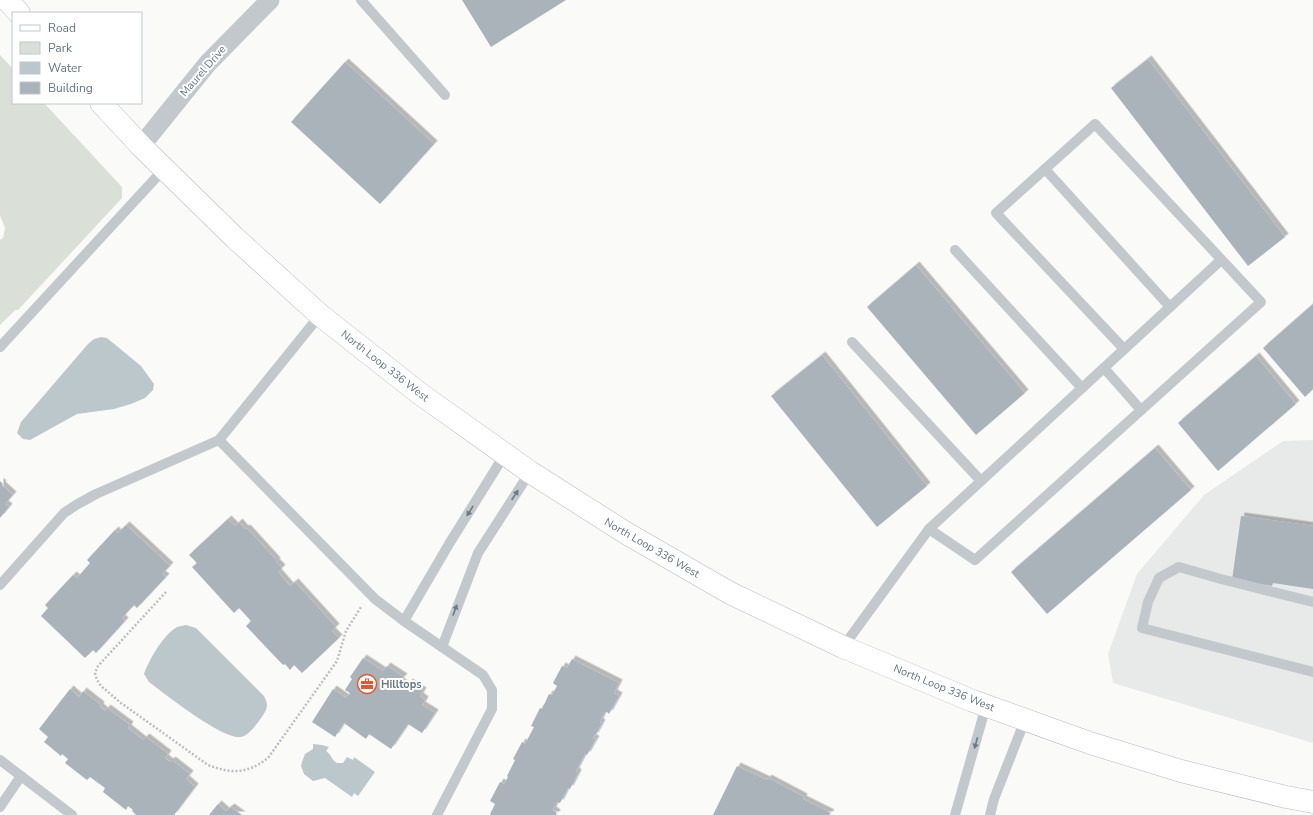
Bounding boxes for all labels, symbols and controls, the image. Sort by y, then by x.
legend [12,12,142,104]
text: Road [48,20,76,36]
text: Park [48,40,73,56]
street label: Maurel Drive [177,42,230,100]
text: Water [48,60,82,76]
text: Building [48,80,93,96]
street label: North Loop 336 West [338,327,432,405]
one-way arrow [511,489,518,501]
one-way arrow [466,506,474,516]
street label: North Loop 336 West [602,515,703,582]
one-way arrow [452,603,458,615]
street label: North Loop 336 West [891,661,997,715]
office icon: Hilltops [356,673,378,695]
place label: Hilltops [381,677,422,692]
one-way arrow [973,738,979,750]

